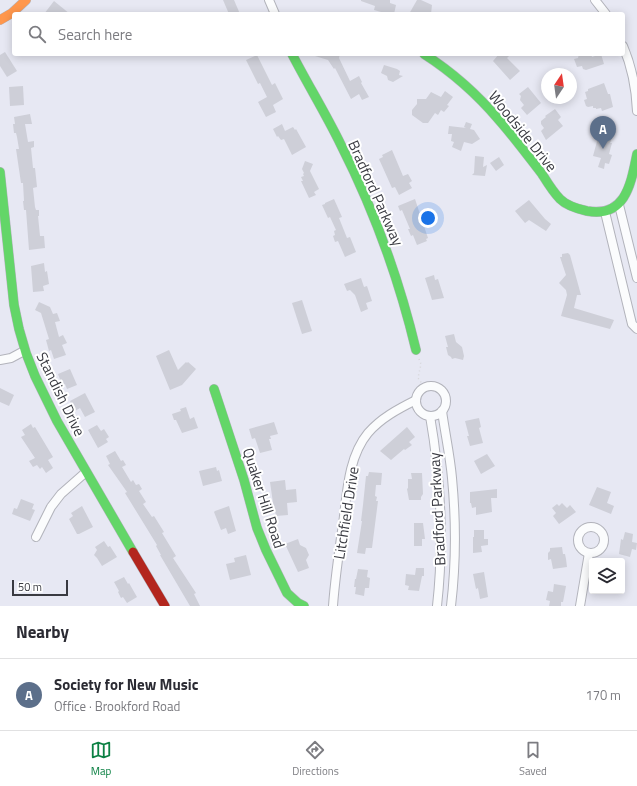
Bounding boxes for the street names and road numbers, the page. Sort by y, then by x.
street label: Woodside Drive [483,85,563,177]
street label: Bradford Parkway [342,136,410,250]
street label: Standish Drive [31,348,91,440]
street label: Quaker Hill Road [237,445,291,551]
street label: Bradford Parkway [423,452,451,566]
street label: Litchfield Drive [327,465,365,561]

